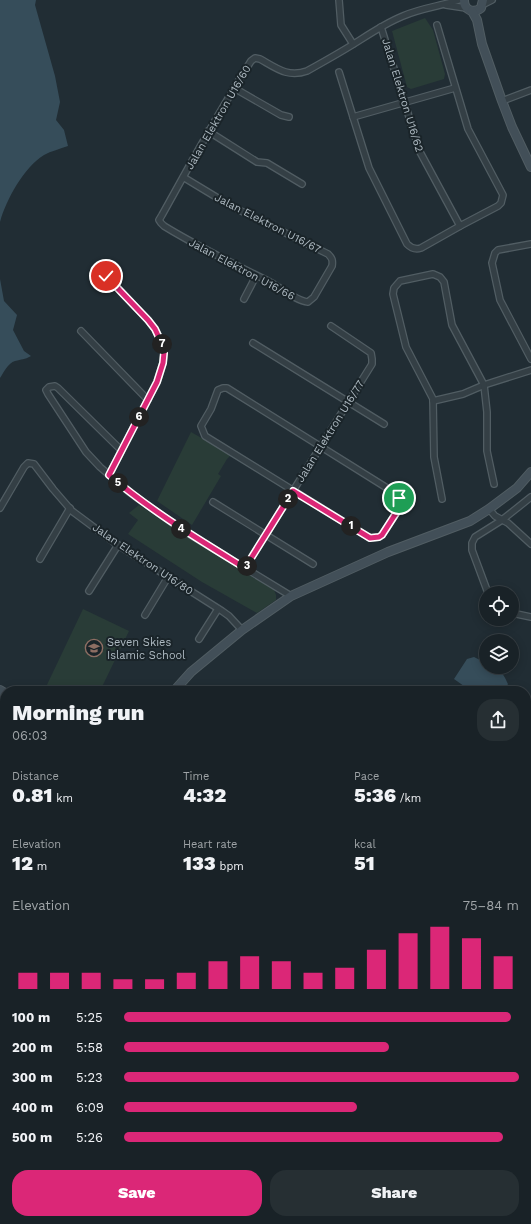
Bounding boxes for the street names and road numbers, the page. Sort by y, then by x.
street label: Jalan Elektron U16/62 [379,37,426,153]
street label: Jalan Elektron U16/60 [183,63,254,172]
street label: Jalan Elektron U16/67 [212,191,323,256]
street label: Jalan Elektron U16/66 [187,236,297,303]
street label: Jalan Elektron U16/77 [294,378,367,484]
street label: Jalan Elektron U16/80 [90,521,196,598]

